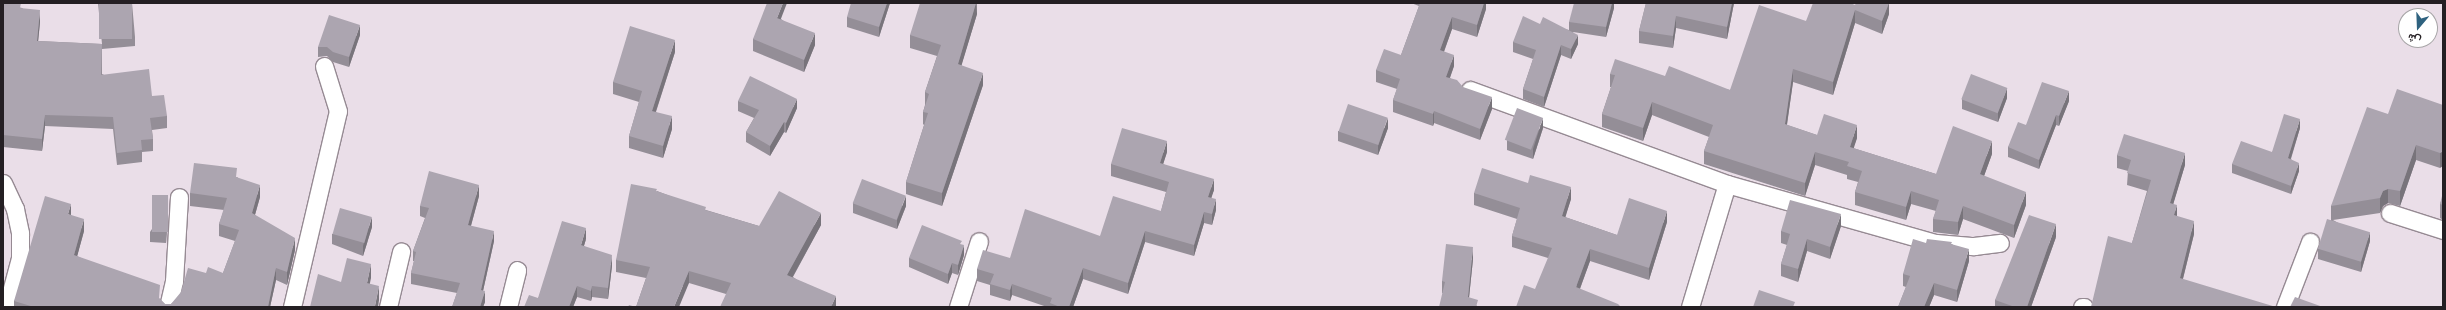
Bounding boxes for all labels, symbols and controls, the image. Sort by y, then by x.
north arrow [2398,8,2438,48]
text: ش [2406,31,2423,47]

